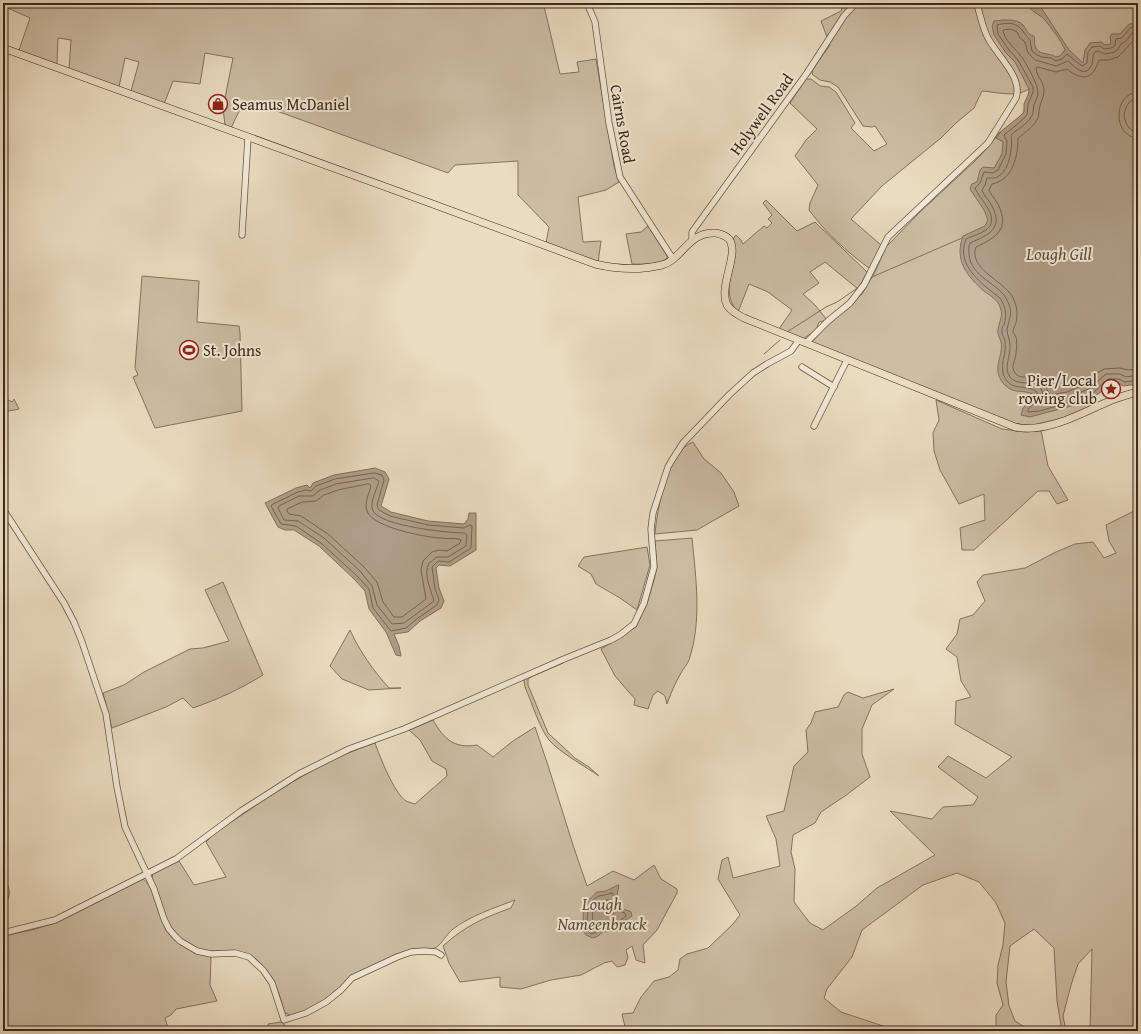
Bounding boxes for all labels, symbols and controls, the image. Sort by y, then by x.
street label: Holywell Road [723,68,799,160]
street label: Cairns Road [604,83,642,166]
place label: Seamus McDaniel [232,92,350,116]
shop icon: Seamus McDaniel [207,93,229,115]
water label: Lough Gill [1025,241,1092,266]
place label: St. Johns [203,338,261,362]
sports icon: St. Johns [178,339,200,361]
place label: Pier/Local rowing club [1018,368,1098,410]
place icon: Pier/Local rowing club [1100,378,1122,400]
water label: Lough Nameenbrack [556,891,647,936]

